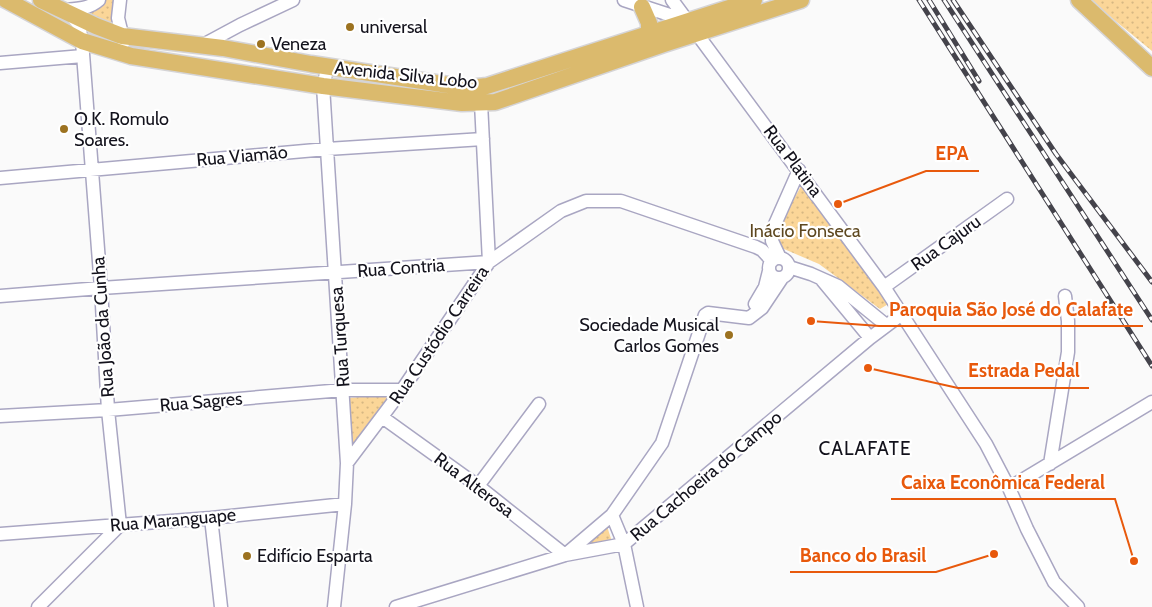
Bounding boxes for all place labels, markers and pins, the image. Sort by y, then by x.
place label: universal [360,16,428,38]
marker: universal [344,21,356,33]
place label: Veneza [271,33,327,55]
marker: Veneza [255,38,267,50]
place label: O.K. Romulo Soares. [74,108,169,151]
marker: O.K. Romulo Soares. [58,123,70,135]
callout: EPA [926,137,979,171]
callout: Paroquia São José do Calafate [879,292,1143,326]
place label: Sociedade Musical Carlos Gomes [579,314,720,357]
marker: Sociedade Musical Carlos Gomes [723,329,735,341]
callout: Estrada Pedal [958,354,1089,388]
callout: Caixa Econômica Federal [891,465,1115,499]
callout: Banco do Brasil [790,538,936,572]
place label: Edifício Esparta [257,545,373,567]
marker: Edifício Esparta [241,550,253,562]

